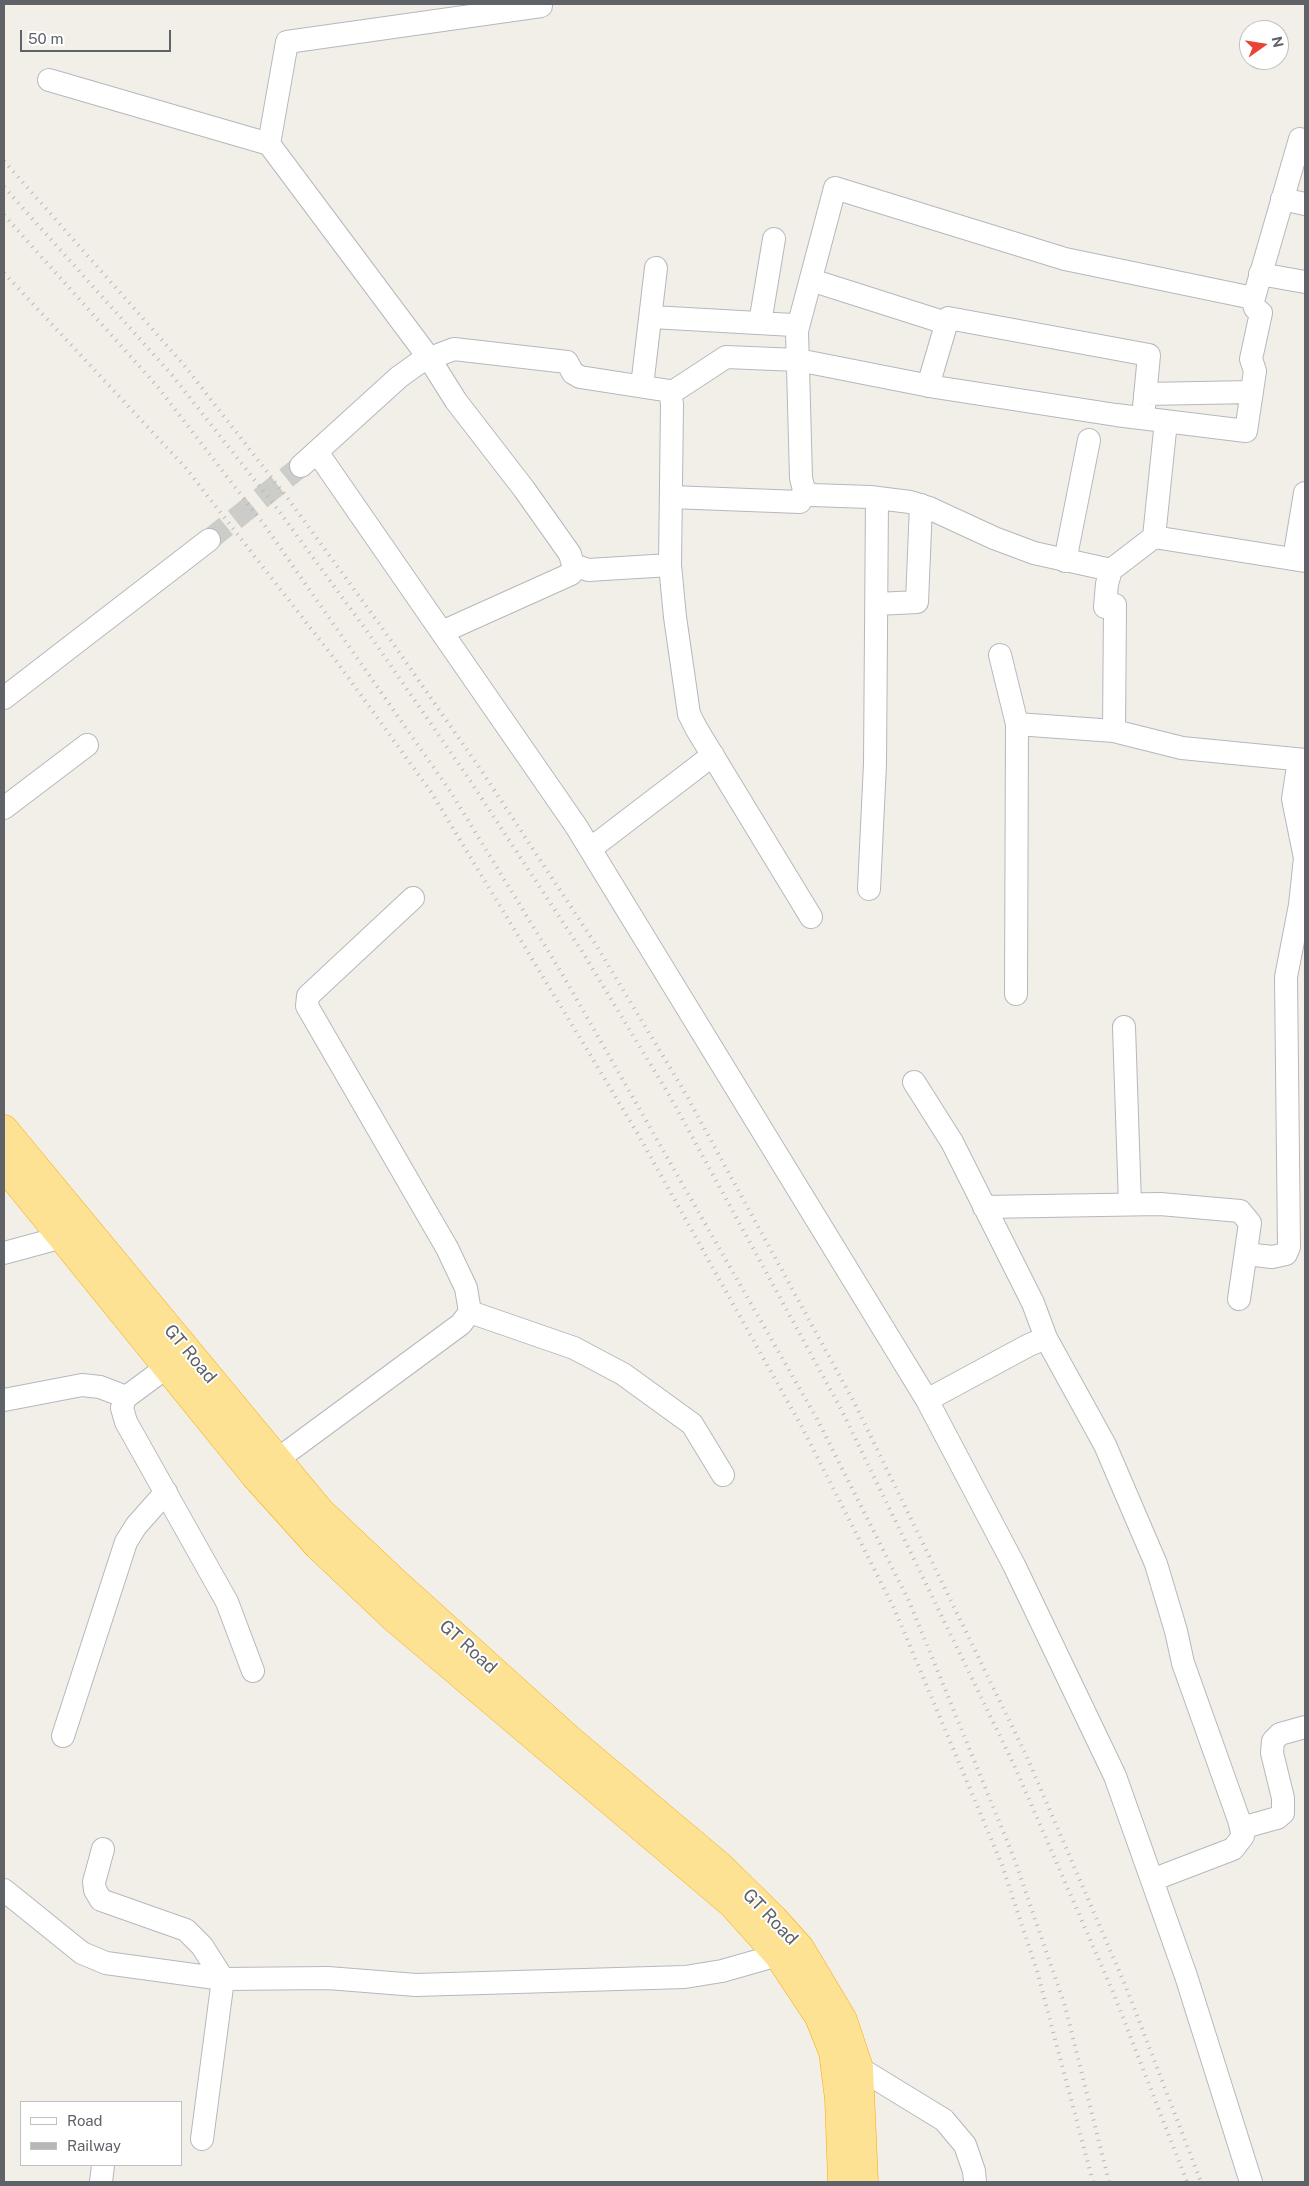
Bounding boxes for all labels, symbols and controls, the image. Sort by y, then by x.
scale bar [22,20,174,52]
north arrow [1239,20,1289,70]
text: 50 m [28,30,63,47]
text: N [1269,35,1287,49]
street label: GT Road [159,1320,221,1388]
street label: GT Road [435,1616,501,1678]
street label: GT Road [738,1884,802,1950]
legend [20,2101,182,2166]
text: Road [67,2112,103,2129]
text: Railway [67,2137,121,2154]

